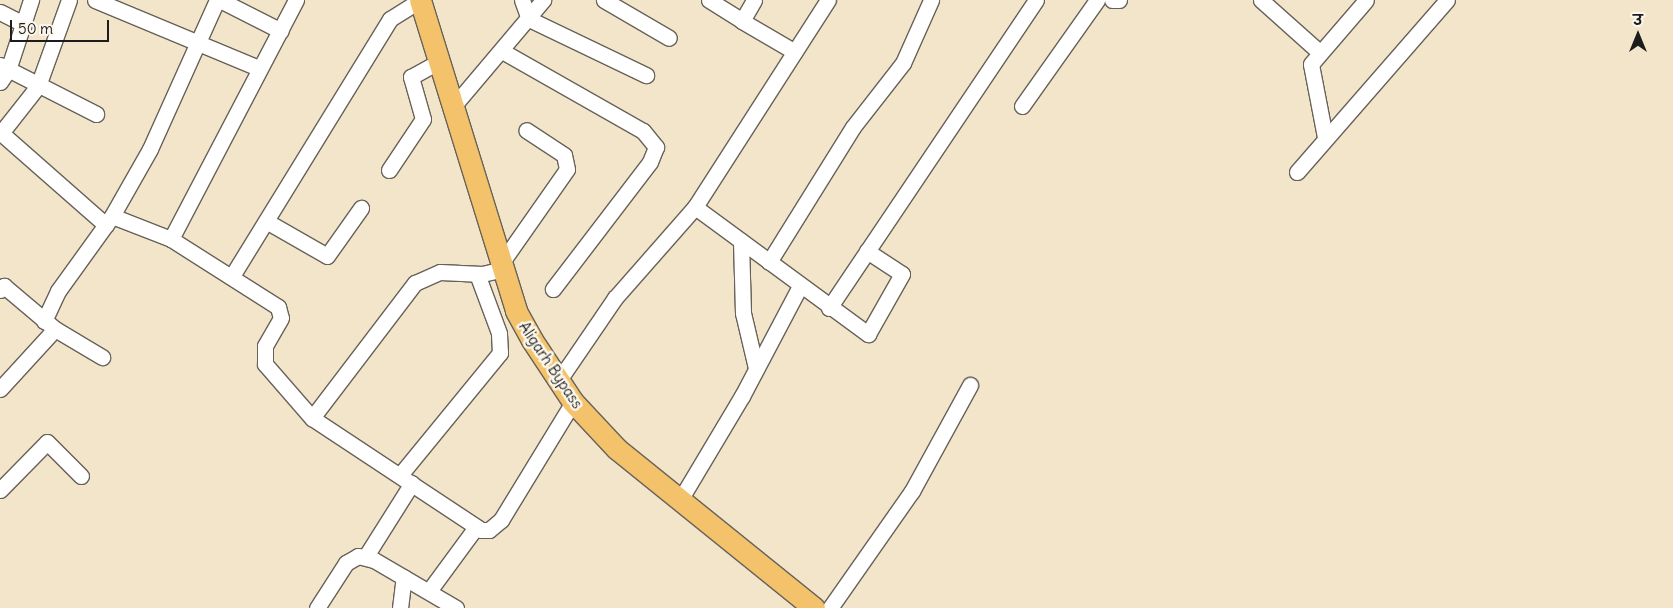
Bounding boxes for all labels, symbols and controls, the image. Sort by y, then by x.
scale bar [12,10,111,42]
north arrow [1613,10,1663,60]
text: उ [1633,11,1643,29]
text: 50 m [18,19,53,38]
street label: Aligarh Bypass [515,318,587,412]

